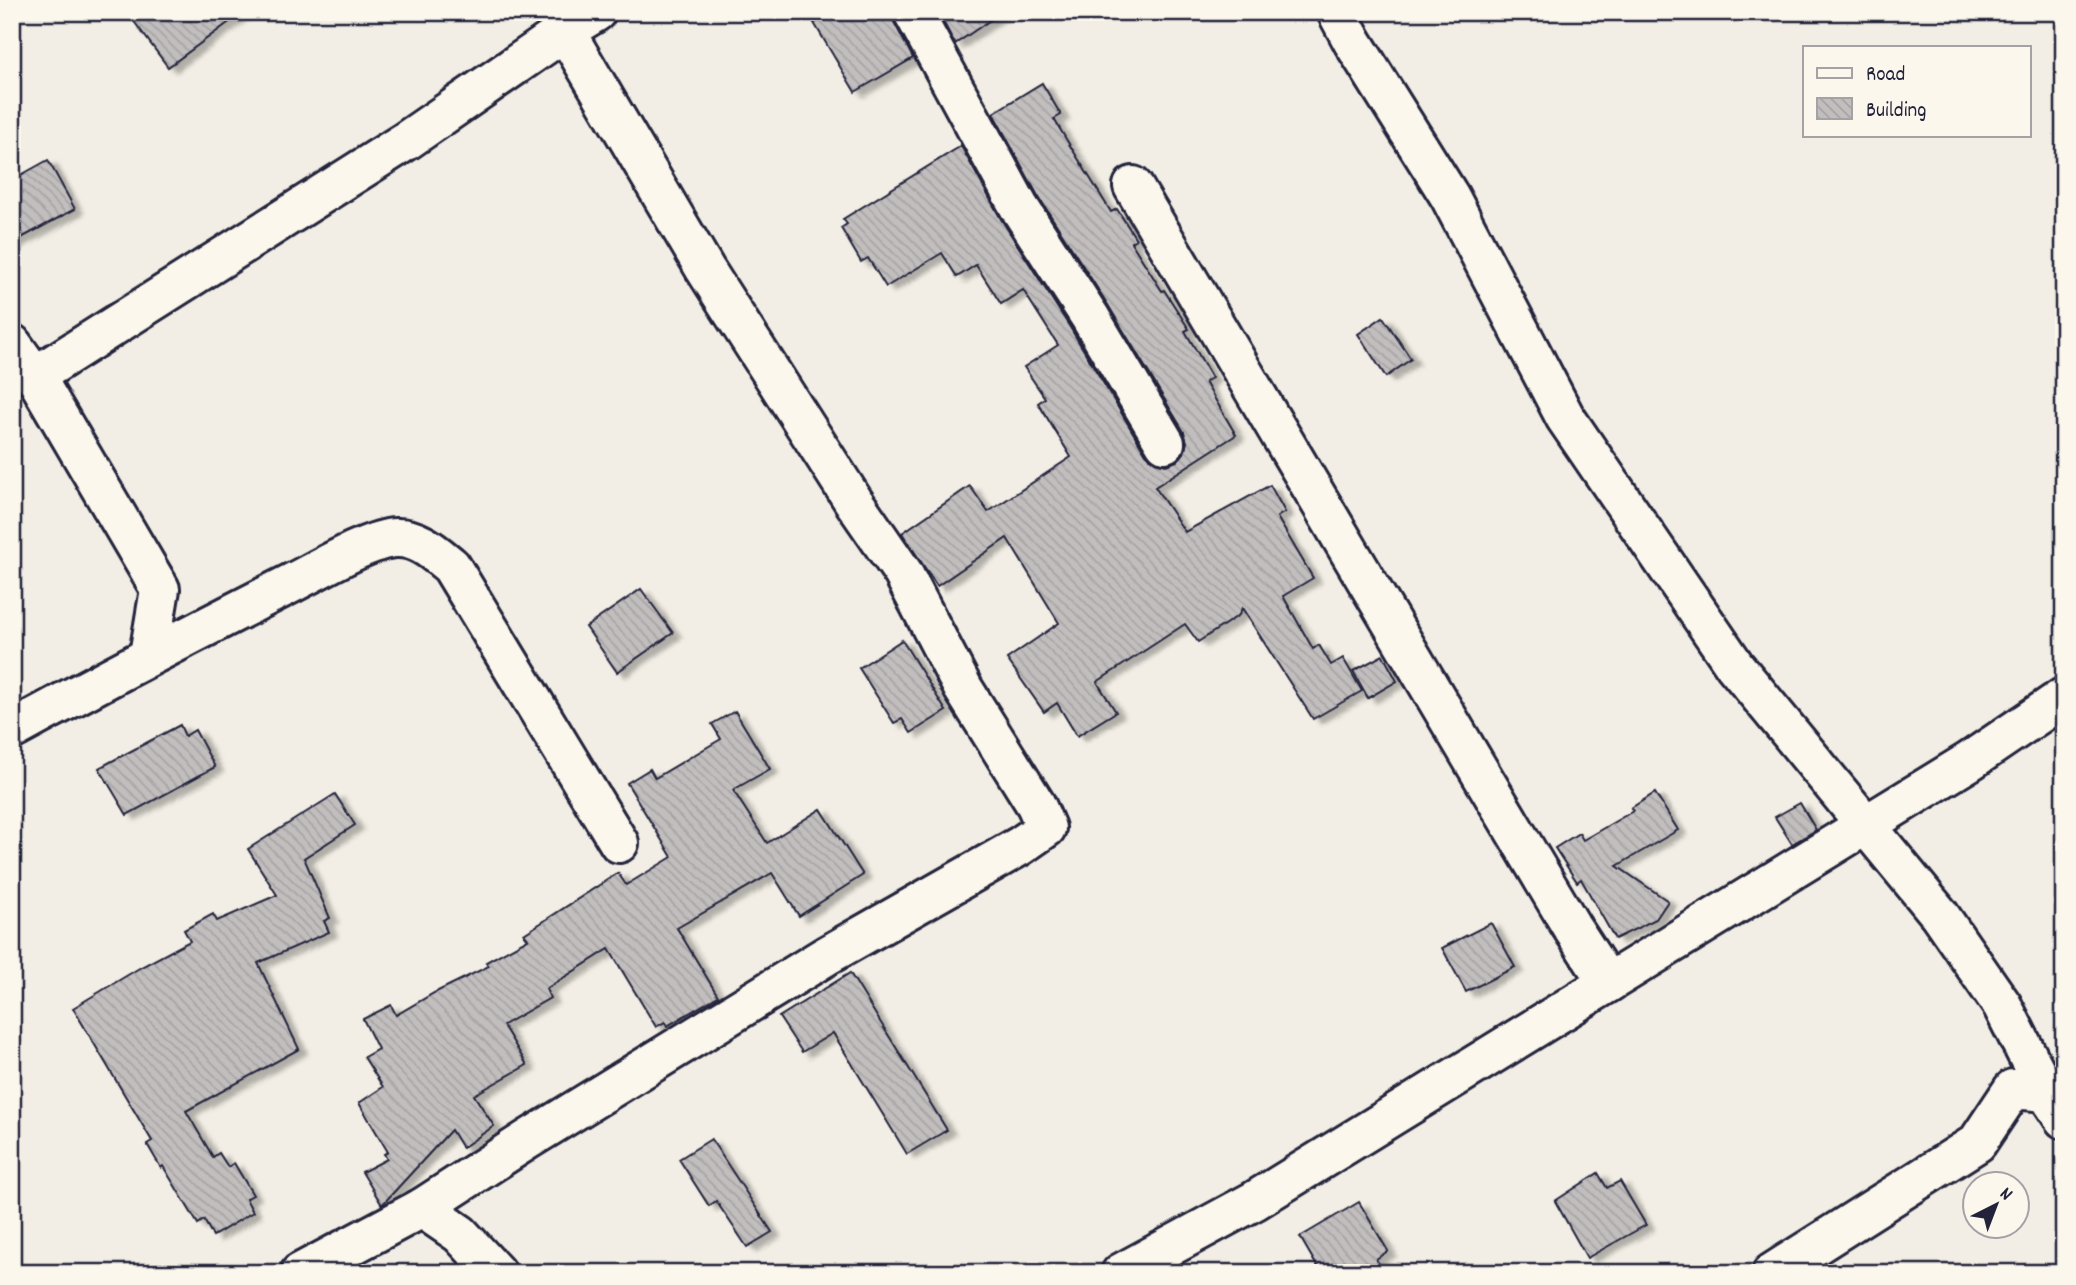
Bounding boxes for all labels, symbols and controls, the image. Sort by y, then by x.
legend [1803,46,2030,136]
text: Road [1866,61,1905,91]
text: Building [1866,97,1926,127]
north arrow [1960,1170,2030,1240]
text: N [1993,1182,2018,1208]

